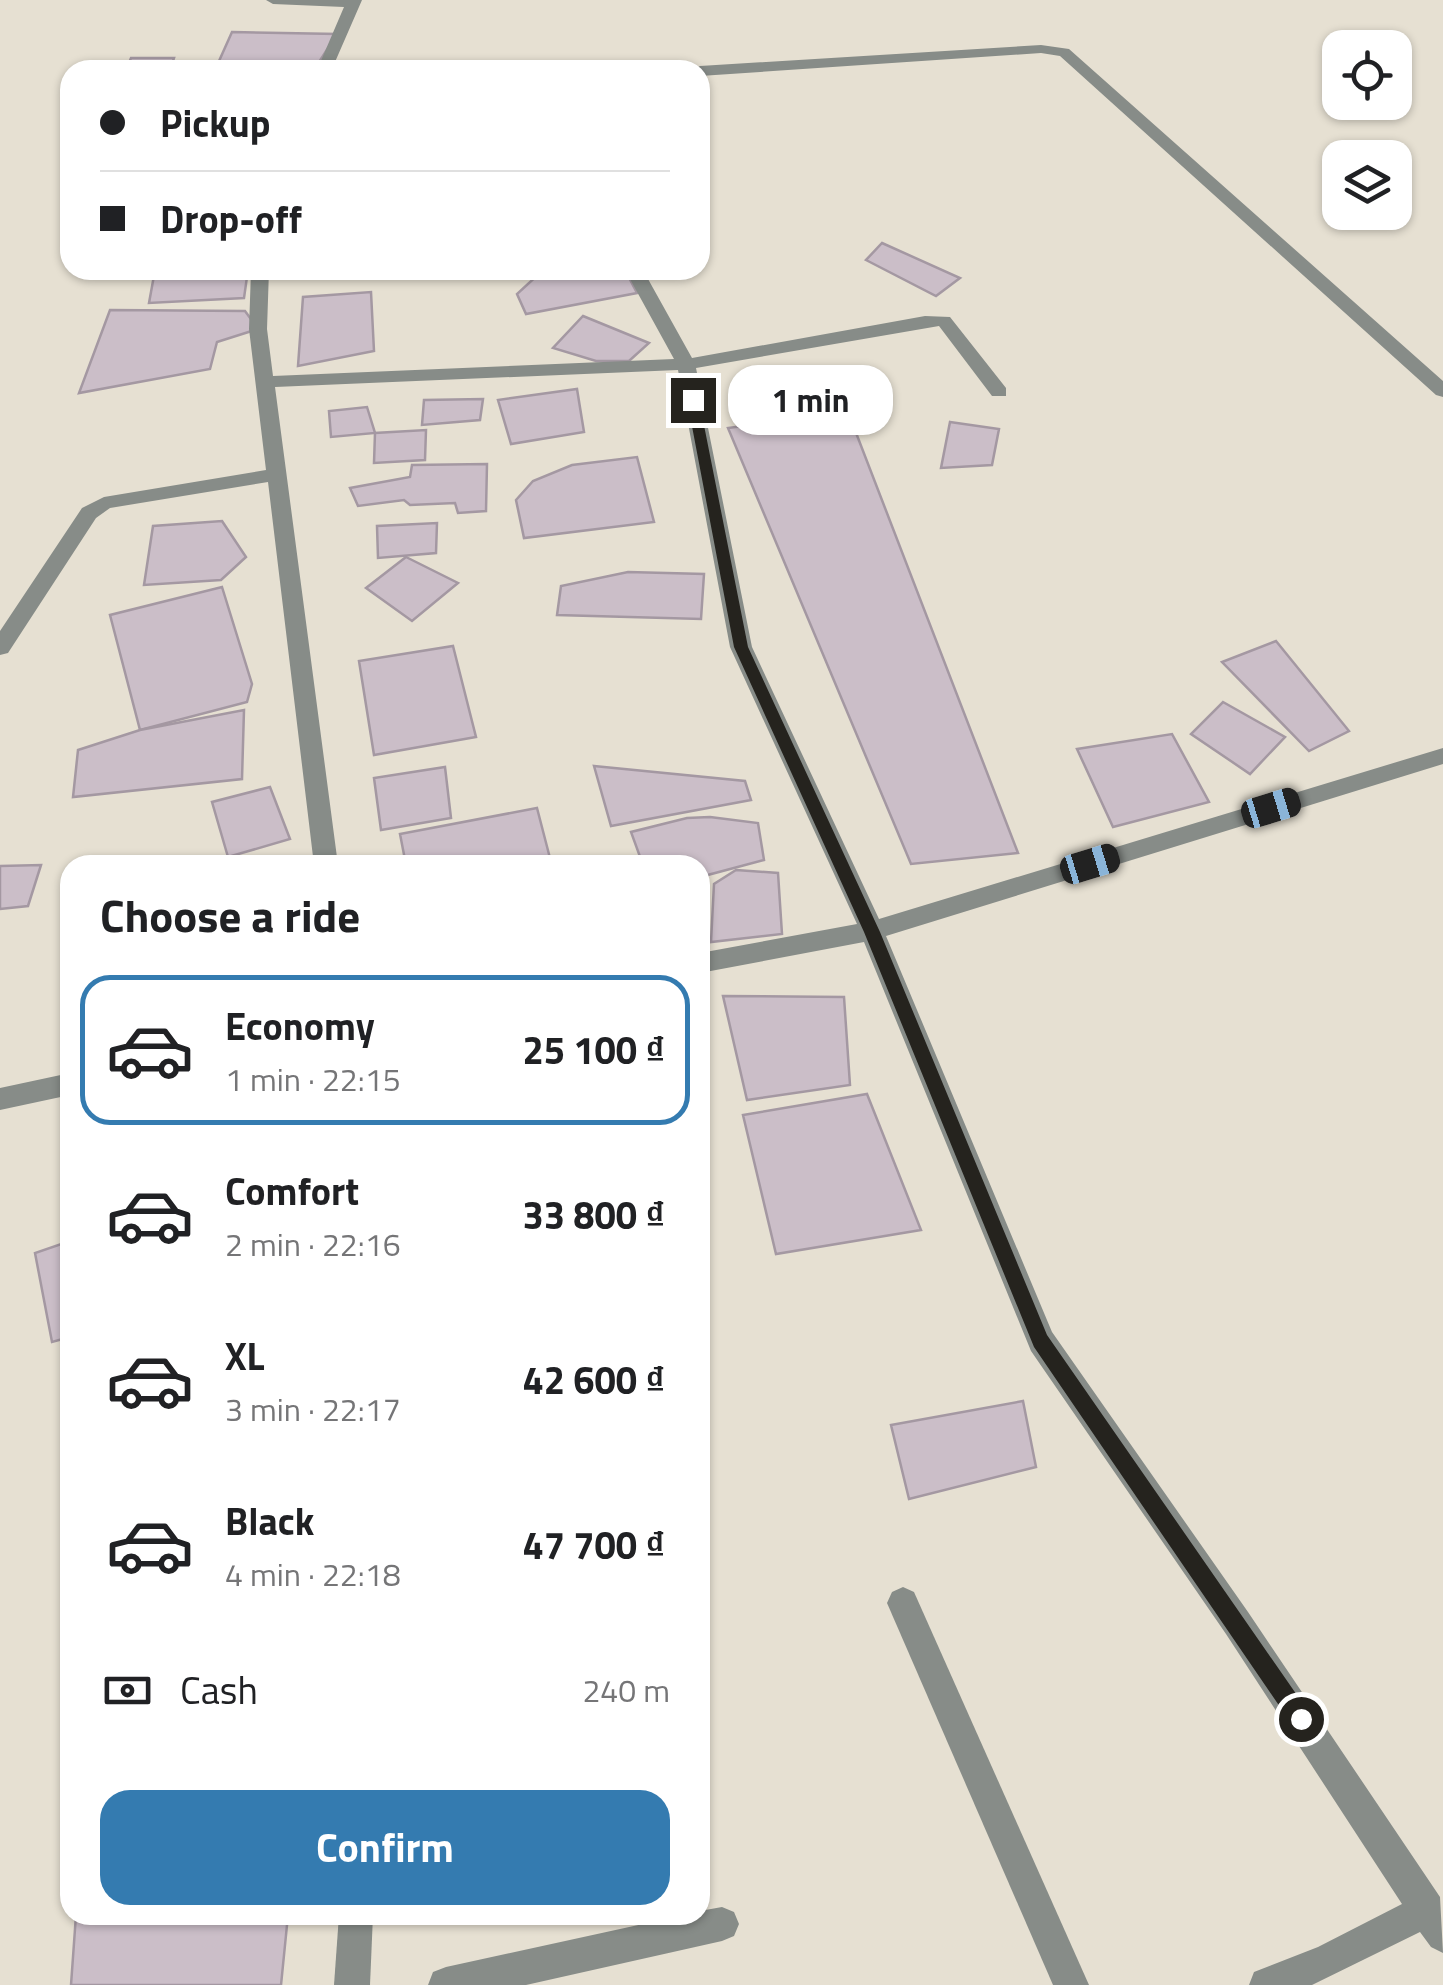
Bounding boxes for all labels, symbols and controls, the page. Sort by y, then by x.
map controls [1322,30,1412,230]
button: locate [1322,30,1412,120]
text: Pickup [160,94,270,152]
button: layers [1322,140,1412,230]
text: Drop-off [160,190,302,248]
callout: 1 min [728,365,893,435]
text: 1 min [772,376,849,424]
route end [671,378,716,423]
car [1238,785,1304,831]
car [1057,841,1123,887]
text: Choose a ride [100,881,360,949]
text: Economy [225,997,375,1055]
icon: car [105,1005,195,1095]
text: 25 100 ₫ [522,1021,665,1079]
text: 1 min · 22:15 [225,1055,401,1103]
text: Comfort [225,1162,359,1220]
icon: car [105,1170,195,1260]
text: 33 800 ₫ [522,1186,665,1244]
text: 2 min · 22:16 [225,1220,401,1268]
text: XL [225,1327,265,1385]
icon: car [105,1335,195,1425]
text: 42 600 ₫ [522,1351,665,1409]
text: 3 min · 22:17 [225,1385,401,1433]
text: Black [225,1492,314,1550]
icon: car [105,1500,195,1590]
text: 47 700 ₫ [522,1516,665,1574]
text: 4 min · 22:18 [225,1550,401,1598]
text: Cash [180,1661,258,1719]
icon: cash [100,1663,155,1718]
text: 240 m [582,1666,670,1714]
route start [1279,1697,1324,1742]
button: Confirm [100,1790,670,1905]

